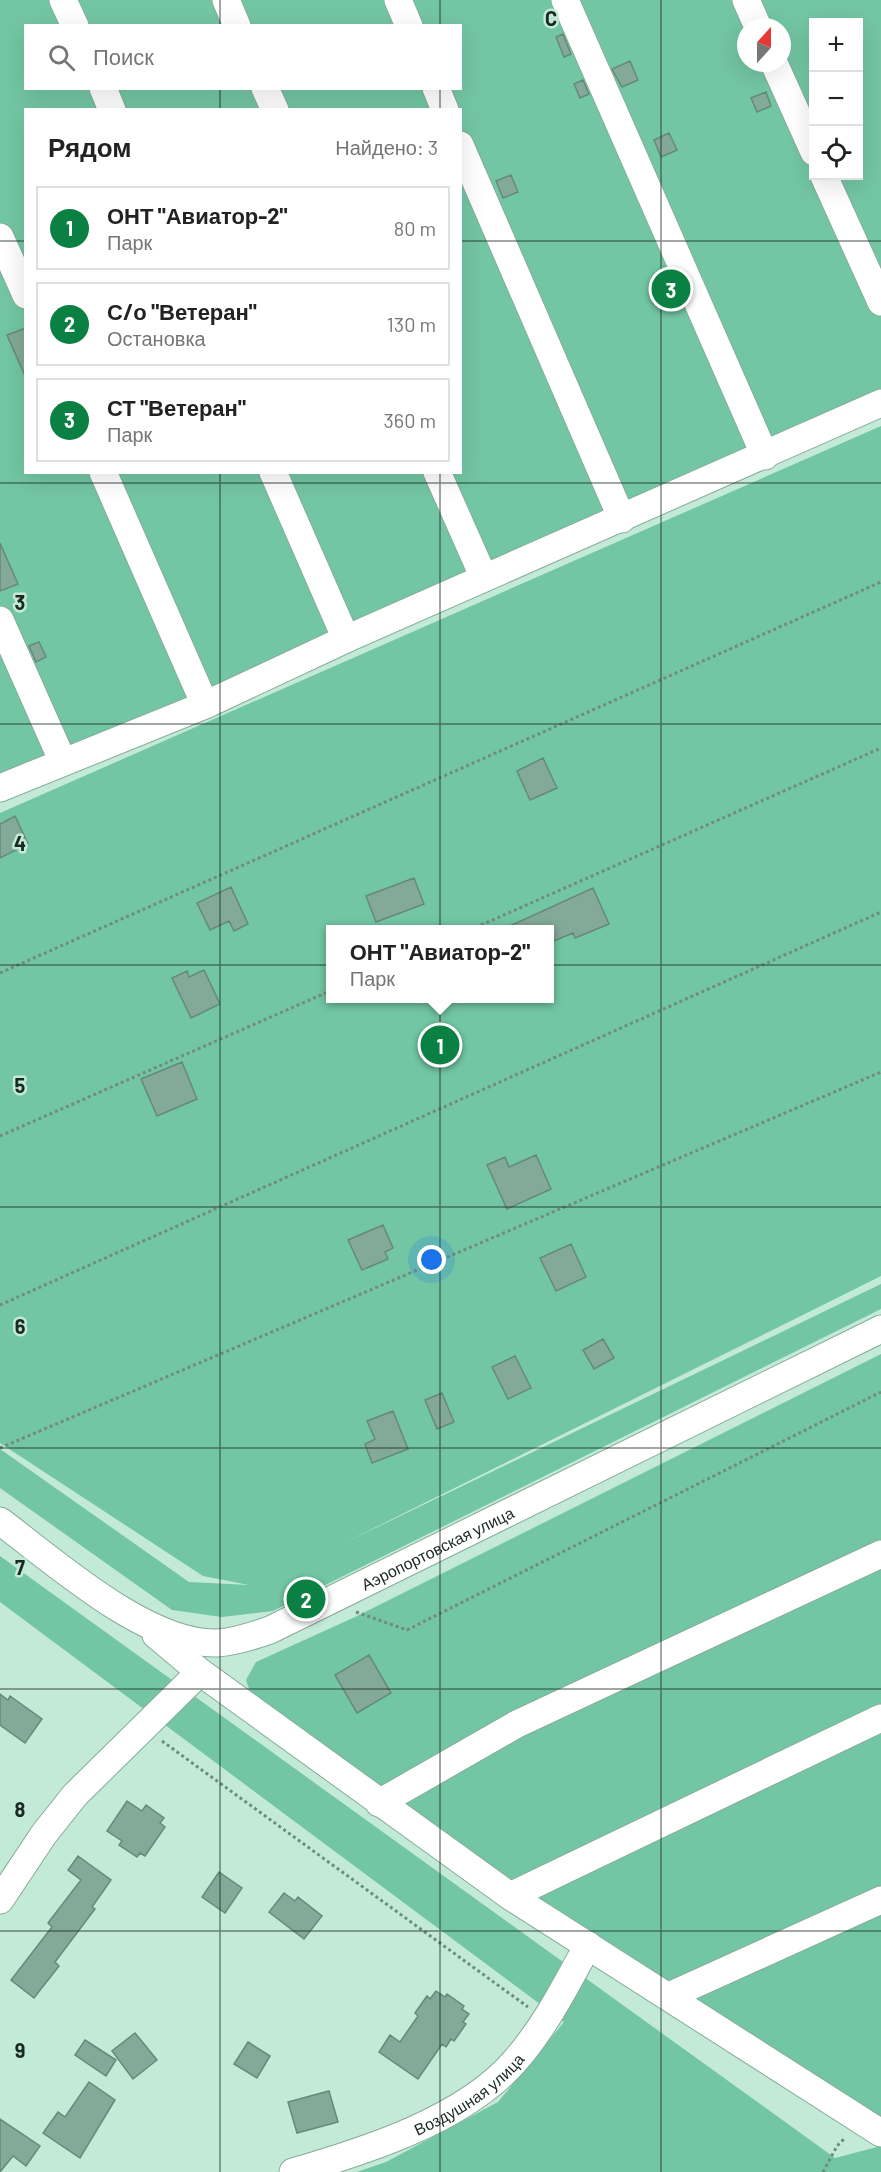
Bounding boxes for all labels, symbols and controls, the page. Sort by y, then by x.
text: C [545,6,557,30]
north arrow [737,18,791,72]
map controls [809,18,863,180]
button: + [809,18,863,72]
search box [24,24,462,90]
icon: search [45,41,78,74]
text: Поиск [93,43,154,69]
button: − [809,72,863,126]
button: locate [809,126,863,180]
text: Рядом [48,131,131,162]
text: Найдено: 3 [335,135,438,159]
text: ОНТ "Авиатор-2" [107,202,288,228]
text: 1 [66,216,73,240]
text: 80 m [394,216,436,240]
text: Парк [107,230,152,254]
pin: 3 [652,266,690,312]
text: С/о "Ветеран" [107,298,257,324]
text: 2 [64,312,75,336]
text: 130 m [387,312,436,336]
text: Остановка [107,326,206,350]
text: СТ "Ветеран" [107,394,246,420]
text: 3 [64,408,75,432]
text: 360 m [384,408,436,432]
text: Парк [107,422,152,446]
text: 3 [15,590,25,614]
text: 4 [14,831,26,855]
popup [326,925,554,1003]
text: ОНТ "Авиатор-2" [350,938,530,964]
text: Парк [350,966,395,990]
pin: 1 [420,1022,460,1068]
text: 5 [15,1073,26,1097]
your location [417,1245,446,1274]
text: 6 [15,1314,26,1338]
street label: Аэропортовская улица [358,1502,517,1593]
text: 7 [15,1555,25,1579]
pin: 2 [286,1576,326,1622]
text: 8 [15,1797,26,1821]
text: 9 [15,2038,25,2062]
street label: Воздушная улица [411,2049,527,2138]

